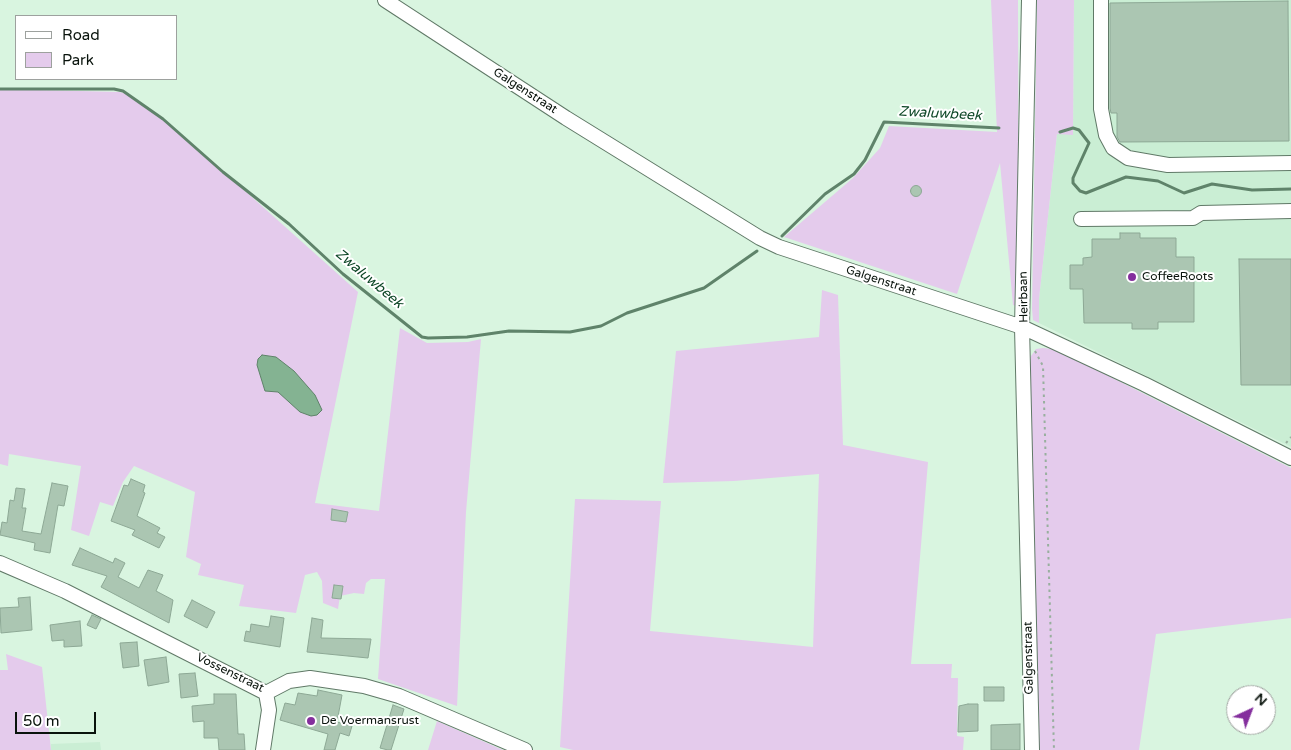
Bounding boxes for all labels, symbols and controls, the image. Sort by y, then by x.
legend [15,15,178,80]
text: Road [62,26,100,44]
text: Park [62,51,94,69]
street label: Galgenstraat [490,65,560,117]
water label: Zwaluwbeek [898,103,982,125]
water label: Zwaluwbeek [332,246,406,312]
street label: Galgenstraat [844,263,918,299]
place label: CoffeeRoots [1142,270,1213,284]
street label: Heirbaan [1016,271,1032,323]
marker: CoffeeRoots [1126,271,1138,283]
street label: Galgenstraat [1021,621,1037,695]
street label: Vossenstraat [194,650,266,696]
north arrow [1226,685,1276,735]
text: N [1251,689,1271,709]
scale bar [18,702,99,734]
text: 50 m [23,712,60,730]
place label: De Voermansrust [321,714,419,728]
marker: De Voermansrust [305,715,317,727]

